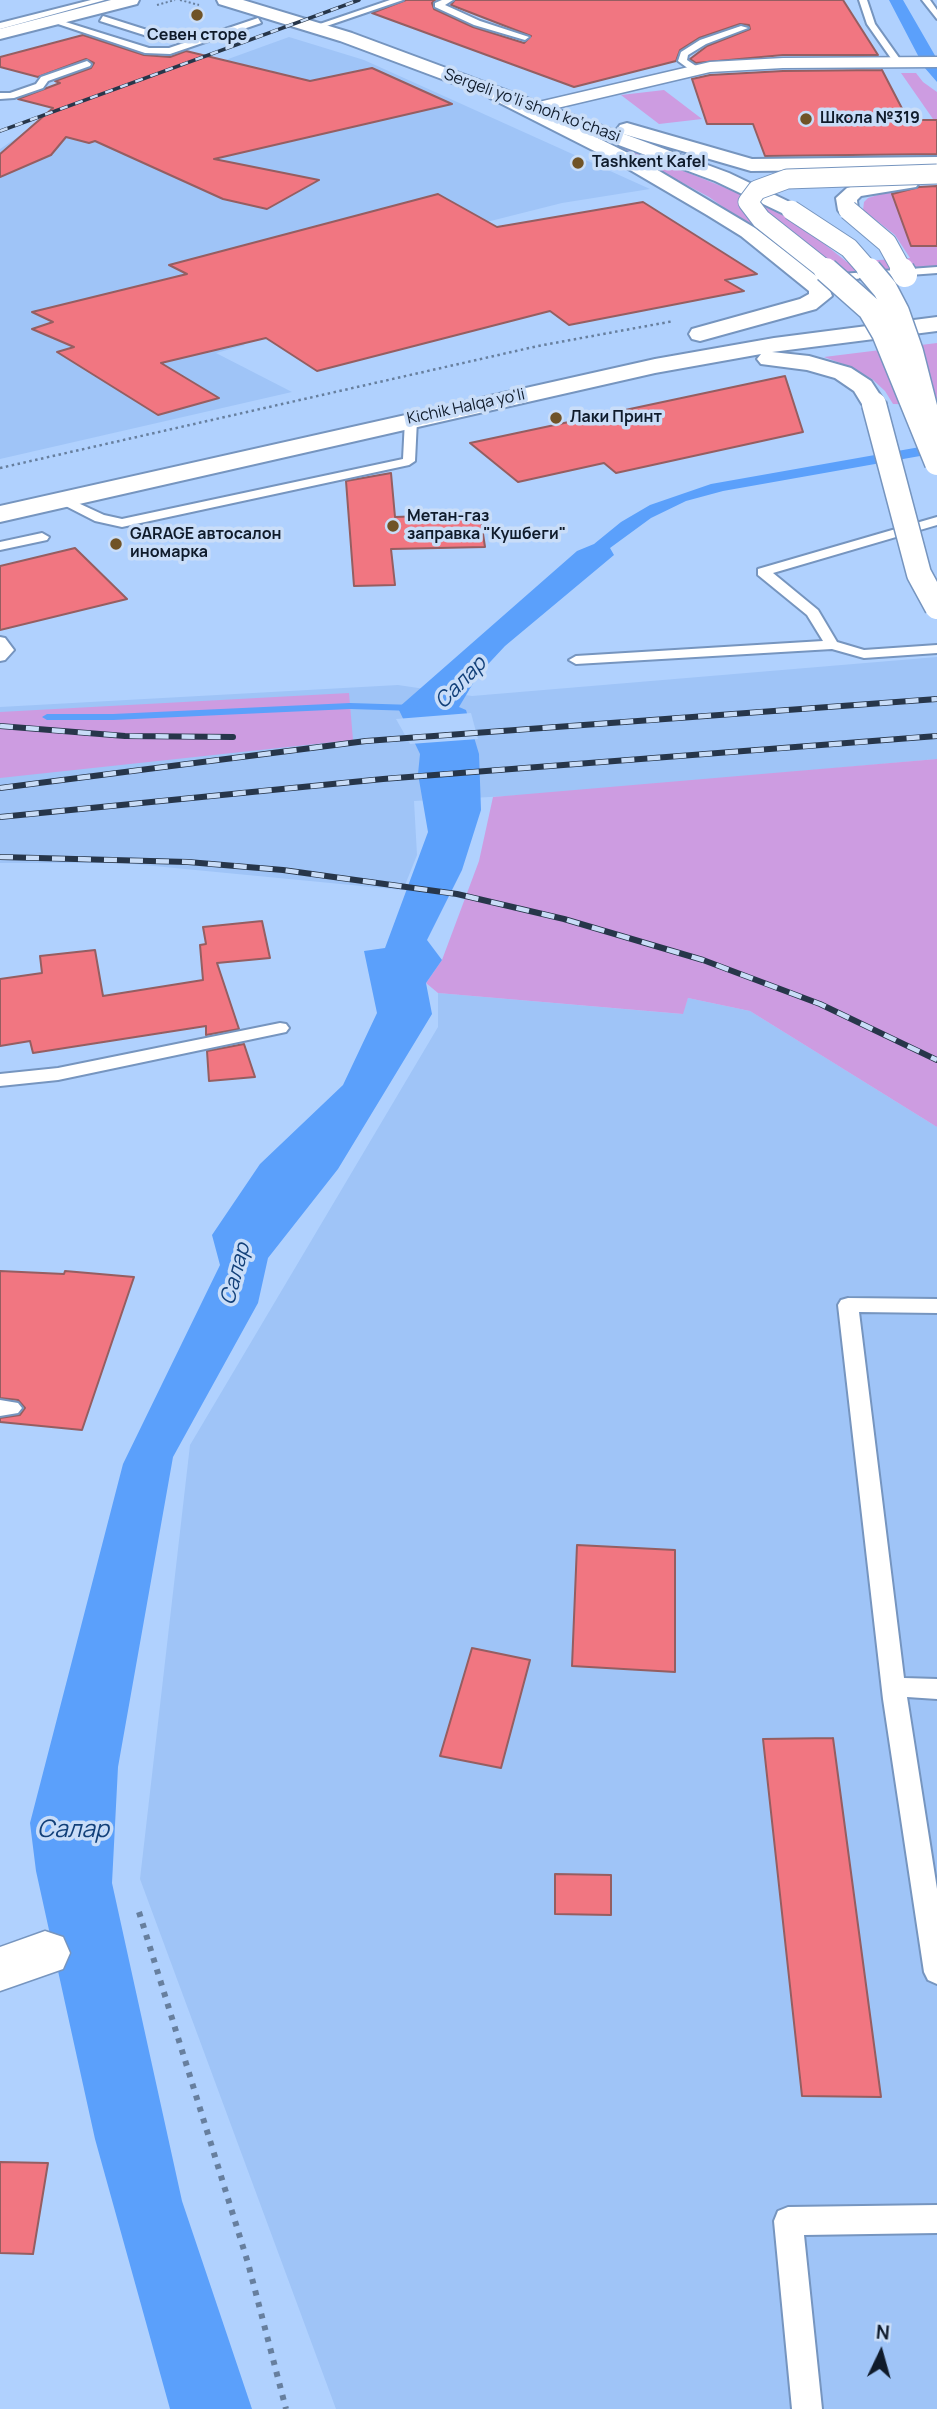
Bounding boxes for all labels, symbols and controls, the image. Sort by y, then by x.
marker: Севен сторе [189,7,205,23]
place label: Севен сторе [147,26,247,46]
street label: Sergeli yo‘li shoh ko‘chasi [441,65,623,147]
place label: Школа №319 [820,109,920,129]
marker: Школа №319 [798,111,814,127]
place label: Tashkent Kafel [592,153,706,173]
marker: Tashkent Kafel [570,155,586,171]
street label: Kichik Halqa yo'li [405,385,527,429]
place label: Лаки Принт [570,408,662,428]
marker: Лаки Принт [548,410,564,426]
place label: Метан-газ заправка "Кушбеги" [407,507,566,545]
marker: Метан-газ заправка "Кушбеги" [385,518,401,534]
place label: GARAGE автосалон иномарка [130,525,282,563]
marker: GARAGE автосалон иномарка [108,536,124,552]
water label: Салар [430,652,492,714]
water label: Салар [216,1240,256,1308]
water label: Салар [37,1816,109,1844]
north arrow [846,2318,916,2388]
text: N [875,2319,891,2346]

